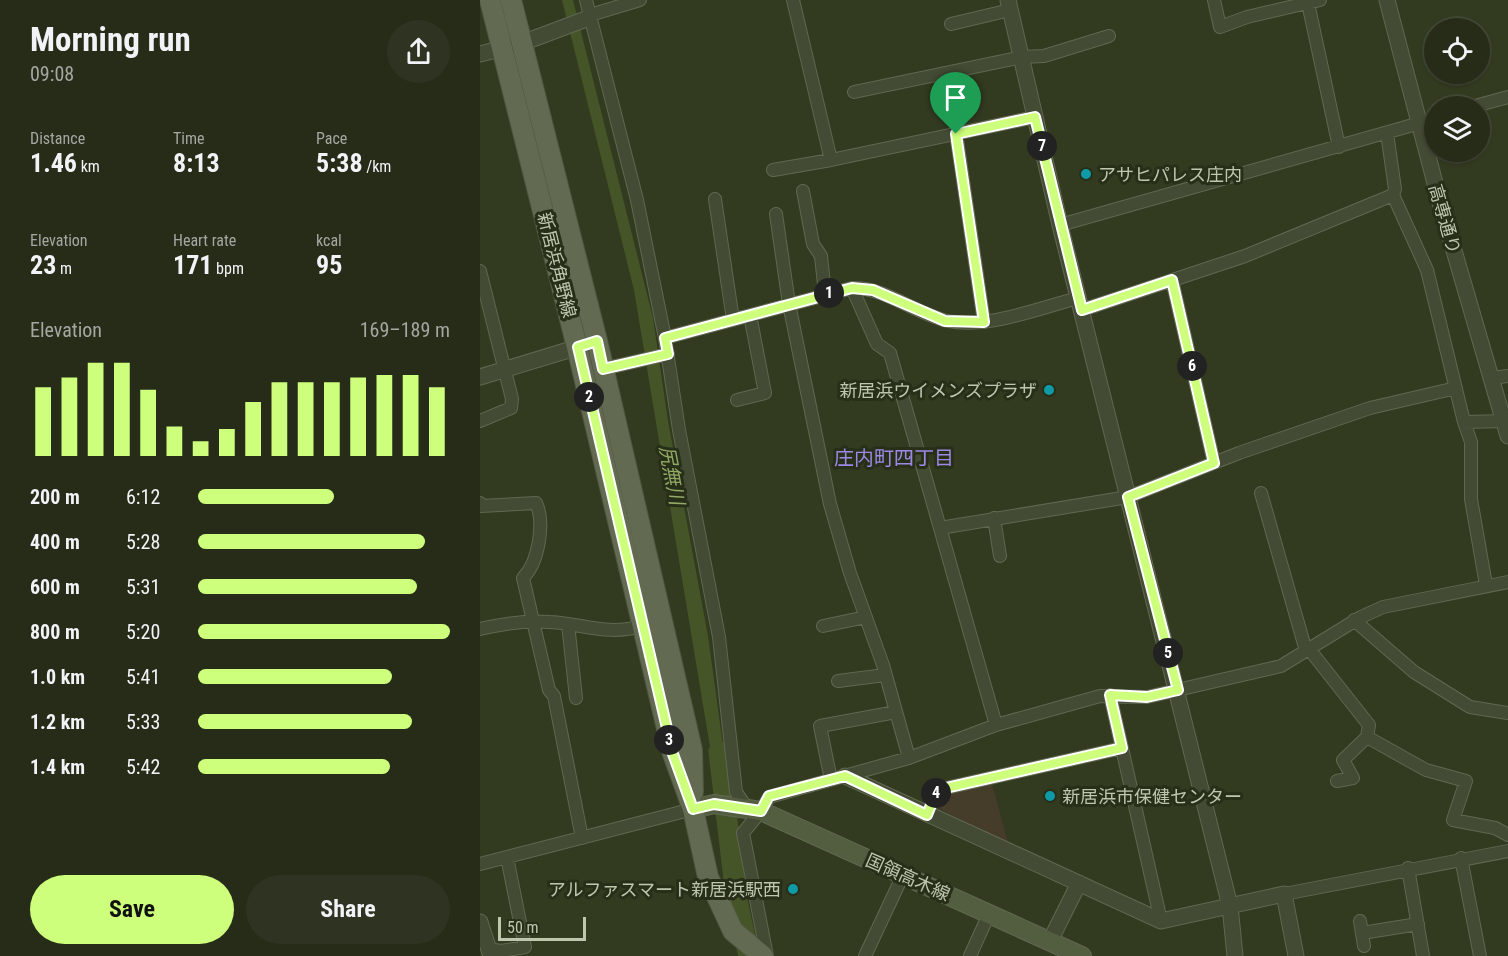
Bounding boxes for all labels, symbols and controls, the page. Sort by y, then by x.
map controls [1424,18,1490,162]
button: locate [1424,18,1490,84]
text: Morning run [30,20,191,59]
button: share [387,20,450,83]
text: 09:08 [30,62,74,86]
pin [930,72,981,134]
icon: arrive [939,81,972,114]
button: layers [1424,96,1490,162]
text: Distance [30,129,85,148]
text: Time [173,129,205,148]
text: Pace [316,129,347,148]
pin: 7 [1027,131,1057,161]
text: 7 [1038,136,1046,155]
text: 1.46 [30,148,77,178]
text: 8:13 [173,148,220,178]
text: 5:38 [316,148,363,178]
text: km [77,157,100,176]
text: /km [363,157,391,176]
place label: アサヒパレス庄内 [1098,164,1242,185]
marker: アサヒパレス庄内 [1079,167,1093,181]
street label: 高専通り [1425,182,1465,256]
street label: 新居浜角野線 [534,210,580,320]
text: Elevation [30,231,88,250]
text: Heart rate [173,231,236,250]
text: kcal [316,231,342,250]
text: 23 [30,250,56,280]
text: 171 [173,250,212,280]
text: 95 [316,250,342,280]
text: m [56,259,72,278]
text: bpm [212,259,244,278]
pin: 1 [814,278,844,308]
text: 1 [825,283,833,302]
text: Elevation [30,318,102,342]
text: 169–189 m [360,318,450,342]
pin: 6 [1177,351,1207,381]
text: 6 [1188,356,1196,375]
place label: 新居浜ウイメンズプラザ [839,380,1037,401]
pin: 2 [574,382,604,412]
marker: 新居浜ウイメンズプラザ [1042,383,1056,397]
text: 2 [585,387,593,406]
water label: 尻無川 [654,443,690,509]
district label: 庄内町四丁目 [834,446,954,470]
text: 200 m [30,485,80,509]
text: 6:12 [126,485,160,509]
text: 400 m [30,530,80,554]
text: 5:28 [126,530,160,554]
text: 600 m [30,575,80,599]
text: 5:31 [126,575,160,599]
text: 800 m [30,620,80,644]
text: 5:20 [126,620,160,644]
pin: 5 [1153,638,1183,668]
text: 5 [1164,643,1172,662]
text: 1.0 km [30,665,85,689]
text: 5:41 [126,665,160,689]
text: 1.2 km [30,710,85,734]
text: 5:33 [126,710,160,734]
pin: 3 [654,725,684,755]
text: 3 [665,730,673,749]
text: 1.4 km [30,755,85,779]
text: 5:42 [126,755,160,779]
pin: 4 [921,778,951,808]
text: 4 [932,783,940,802]
place label: 新居浜市保健センター [1062,786,1242,807]
marker: 新居浜市保健センター [1043,789,1057,803]
street label: 国領高木線 [863,849,953,905]
button: Save [30,875,234,944]
button: Share [246,875,450,944]
place label: アルファスマート新居浜駅西 [548,879,781,900]
marker: アルファスマート新居浜駅西 [786,882,800,896]
scale bar [498,914,586,942]
text: 50 m [507,918,539,937]

